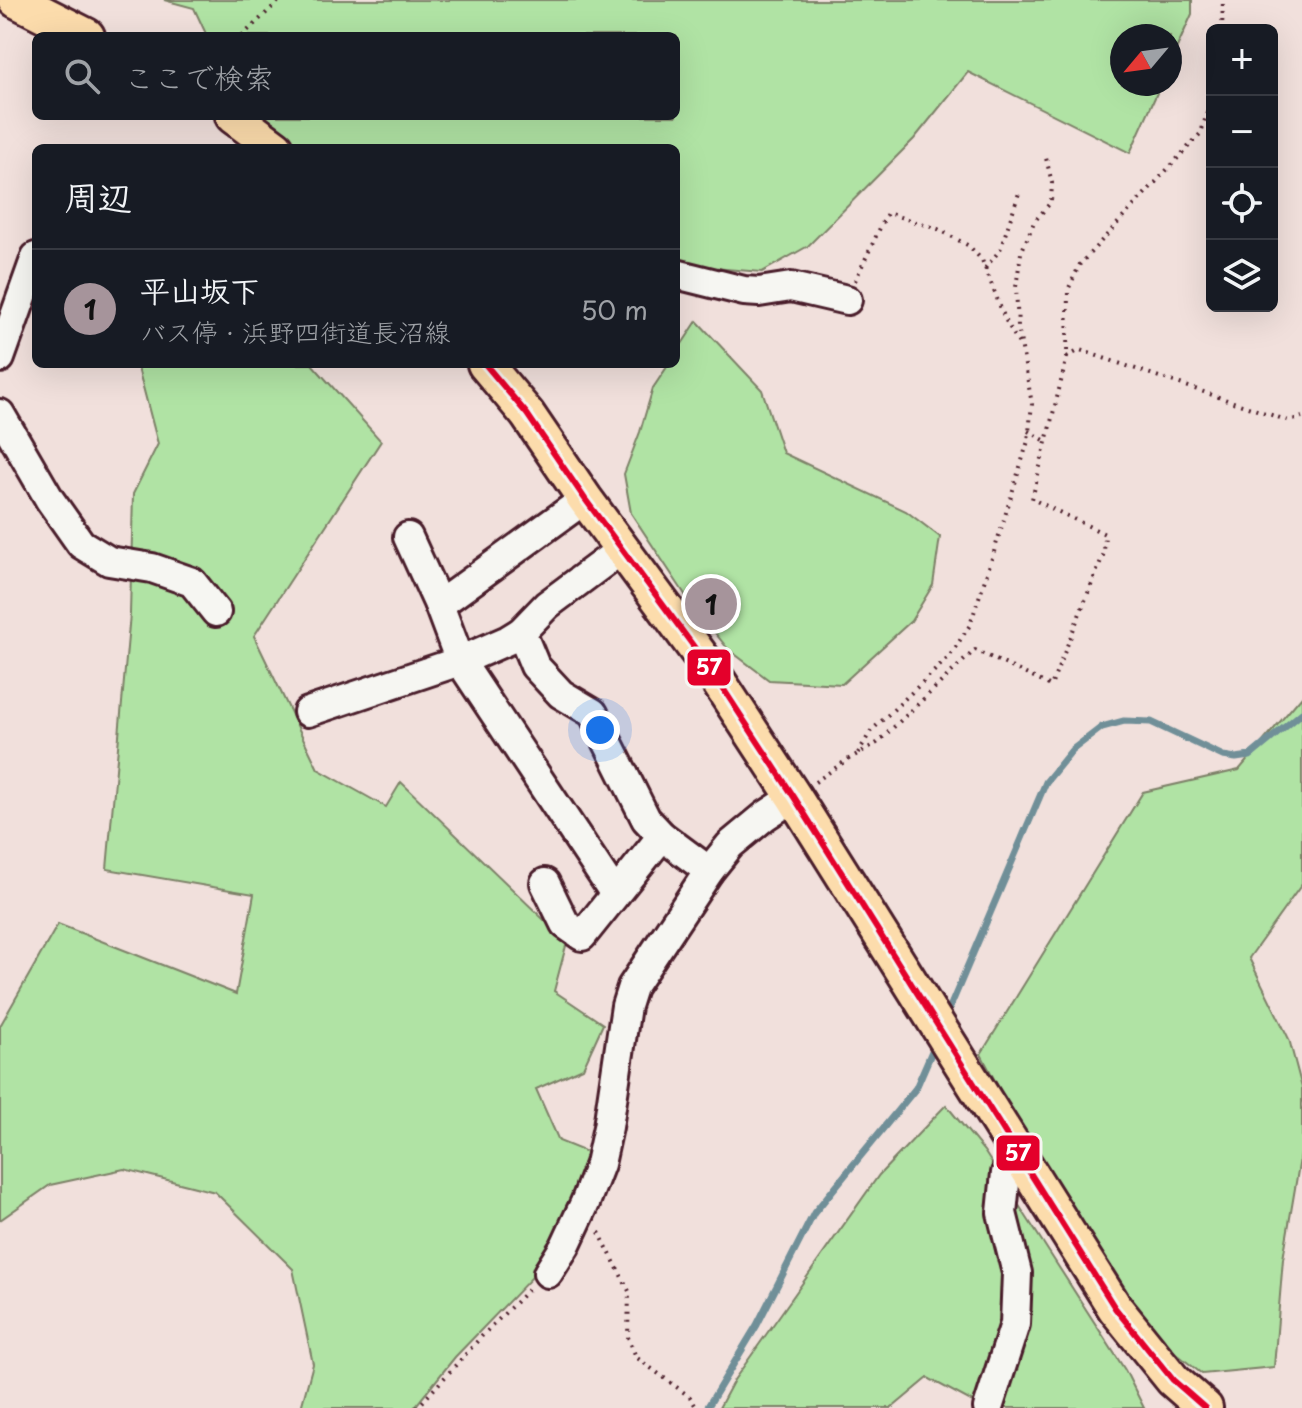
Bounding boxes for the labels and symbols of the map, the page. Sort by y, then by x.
north arrow [1110,24,1182,96]
pin: 1 [685,574,737,634]
line badge: 57 [686,648,732,687]
text: 57 [696,649,723,682]
your location [580,710,620,750]
line badge: 57 [995,1134,1041,1172]
text: 57 [1005,1135,1032,1168]

